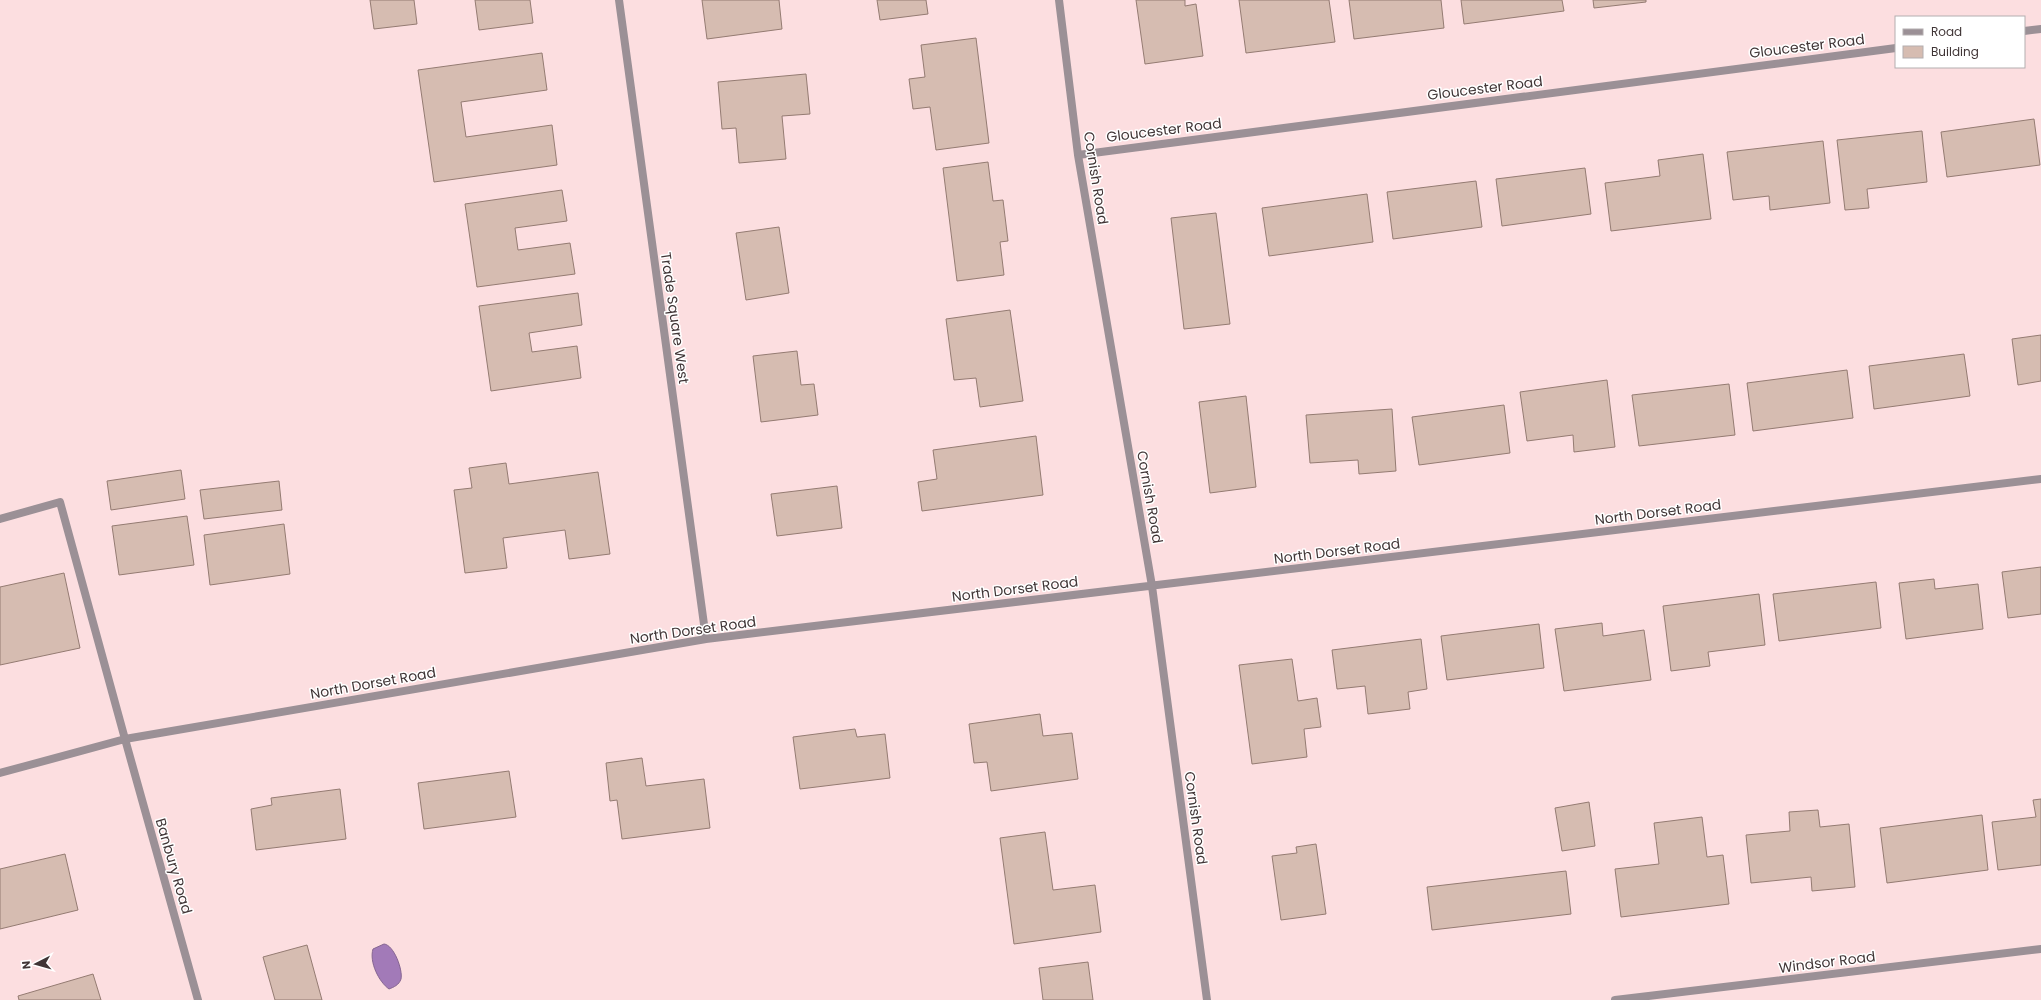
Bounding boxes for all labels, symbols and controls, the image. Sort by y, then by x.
legend [1895,16,2025,68]
text: Road [1931,23,1962,40]
street label: Gloucester Road [1748,29,1866,63]
text: Building [1931,43,1979,60]
street label: Gloucester Road [1426,71,1544,105]
street label: Gloucester Road [1105,113,1223,147]
street label: Cornish Road [1079,130,1113,226]
street label: Trade Square West [656,251,694,385]
street label: Cornish Road [1132,449,1168,545]
street label: North Dorset Road [1594,494,1722,530]
street label: North Dorset Road [1273,533,1401,569]
street label: North Dorset Road [951,571,1079,607]
street label: North Dorset Road [629,611,757,649]
street label: North Dorset Road [309,662,437,704]
street label: Cornish Road [1180,770,1212,866]
street label: Banbury Road [151,816,197,916]
north arrow [16,944,56,984]
street label: Windsor Road [1778,946,1876,978]
text: N [18,960,34,970]

